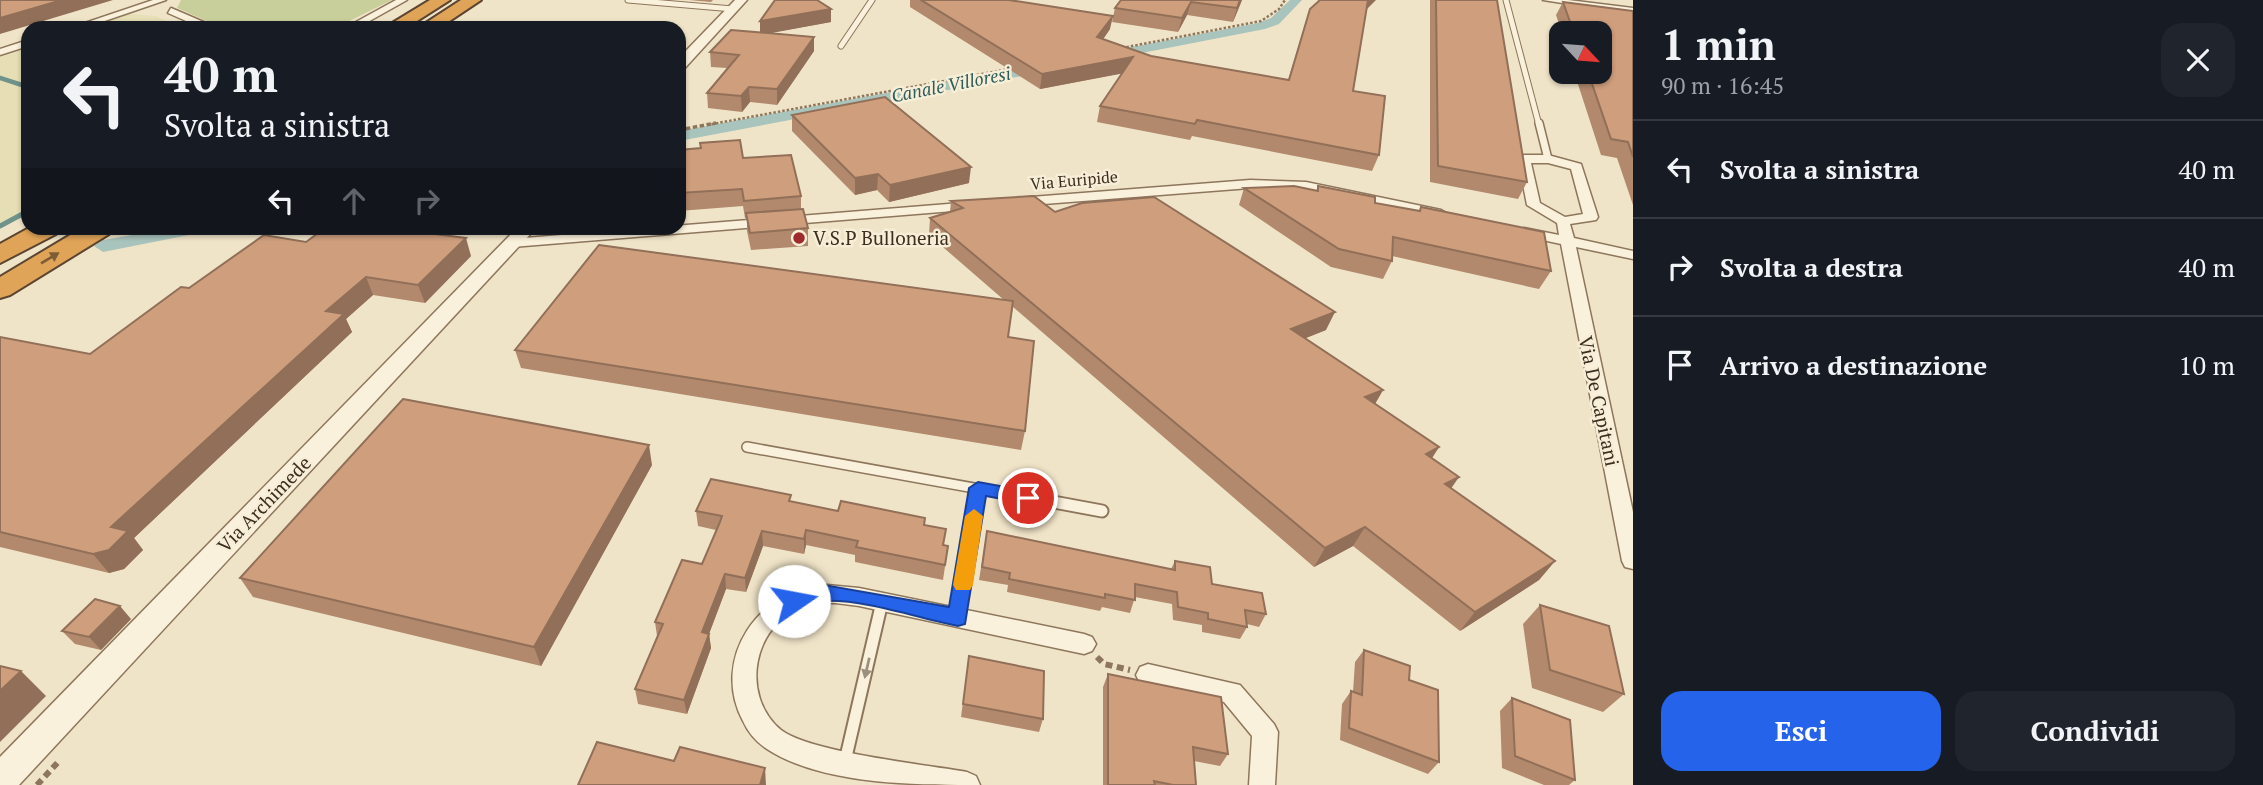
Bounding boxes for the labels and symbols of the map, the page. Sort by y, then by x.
north arrow [1549,21,1612,84]
water label: Canale Villoresi [889,61,1013,107]
street label: Via Euripide [1029,165,1119,195]
place label: V.S.P Bulloneria [813,225,950,250]
marker: V.S.P Bulloneria [791,230,807,246]
one-way arrow [40,252,60,265]
street label: Via De Capitani [1573,333,1625,468]
street label: Via Archimede [211,450,316,557]
pin [998,468,1058,528]
position arrow [757,564,831,638]
one-way arrow [861,657,872,679]

